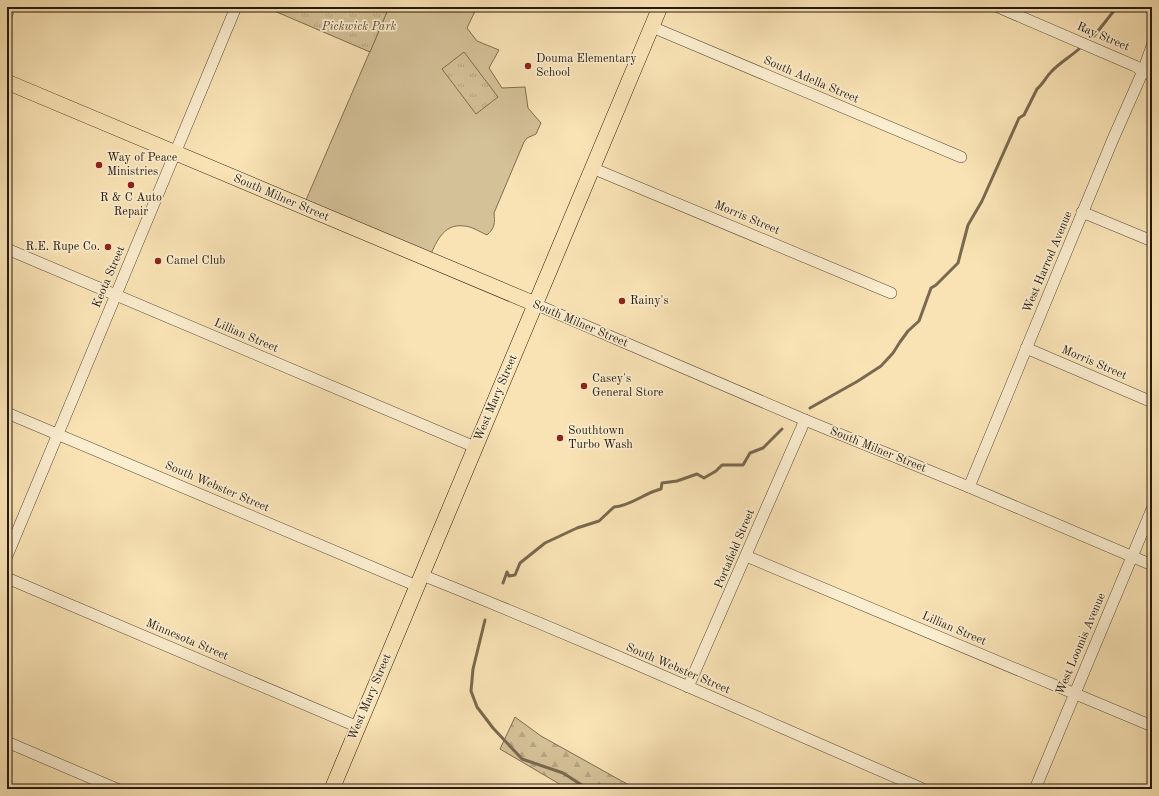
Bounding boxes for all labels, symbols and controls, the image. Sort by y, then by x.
park label: Pickwick Park [321,21,396,33]
street label: Ray Street [1075,21,1131,53]
place label: Douma Elementary School [536,53,637,79]
street label: South Adella Street [762,54,860,106]
marker: Douma Elementary School [523,61,533,71]
place label: Way of Peace Ministries [107,152,178,178]
marker: Way of Peace Ministries [94,160,104,170]
street label: South Milner Street [231,172,331,224]
marker: R & C Auto Repair [126,180,136,190]
place label: R & C Auto Repair [100,192,162,218]
street label: Morris Street [713,199,781,237]
street label: West Harrod Avenue [1021,209,1075,314]
place label: R.E. Rupe Co. [26,241,100,253]
marker: R.E. Rupe Co. [103,242,113,252]
street label: Keota Street [91,244,127,310]
place label: Camel Club [166,255,225,267]
marker: Camel Club [153,256,163,266]
place label: Rainy's [630,295,669,307]
marker: Rainy's [617,296,627,306]
street label: South Milner Street [530,298,630,350]
street label: Lillian Street [212,317,280,355]
street label: Morris Street [1060,344,1128,382]
street label: West Mary Street [472,353,520,443]
place label: Casey's General Store [592,373,664,399]
marker: Casey's General Store [579,381,589,391]
place label: Southtown Turbo Wash [568,425,633,451]
street label: South Milner Street [828,425,928,475]
marker: Southtown Turbo Wash [555,433,565,443]
street label: South Webster Street [163,460,271,514]
street label: Portafield Street [713,507,757,591]
street label: West Loomis Avenue [1054,591,1108,697]
street label: Lillian Street [920,610,988,648]
street label: Minnesota Street [144,617,230,663]
street label: South Webster Street [624,642,732,696]
street label: West Mary Street [346,652,394,742]

